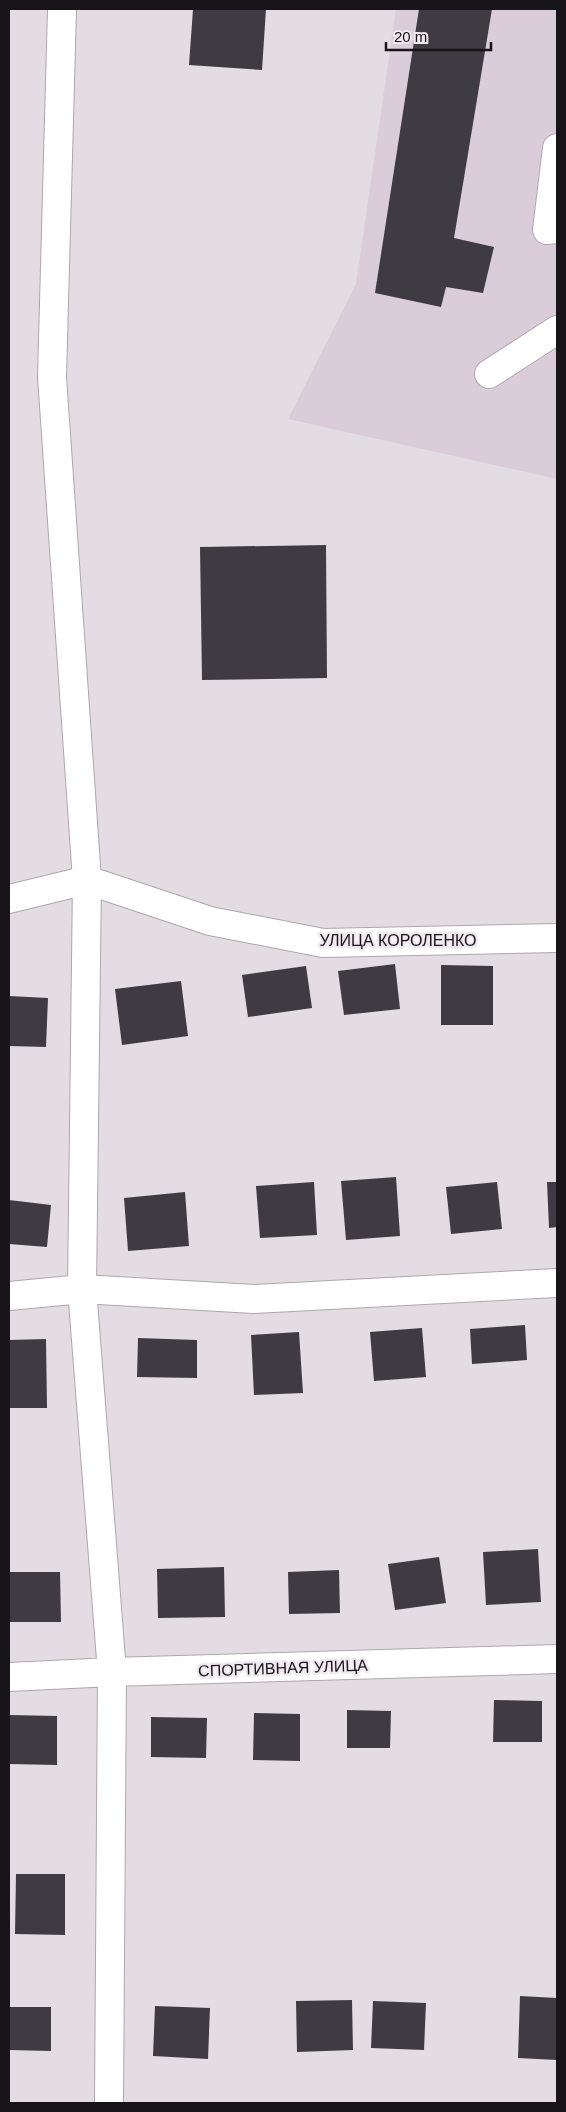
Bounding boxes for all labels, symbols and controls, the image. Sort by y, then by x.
scale bar [386,20,491,52]
text: 20 m [394,28,427,45]
street label: УЛИЦА КОРОЛЕНКО [319,932,477,949]
street label: СПОРТИВНАЯ УЛИЦА [198,1657,368,1679]

